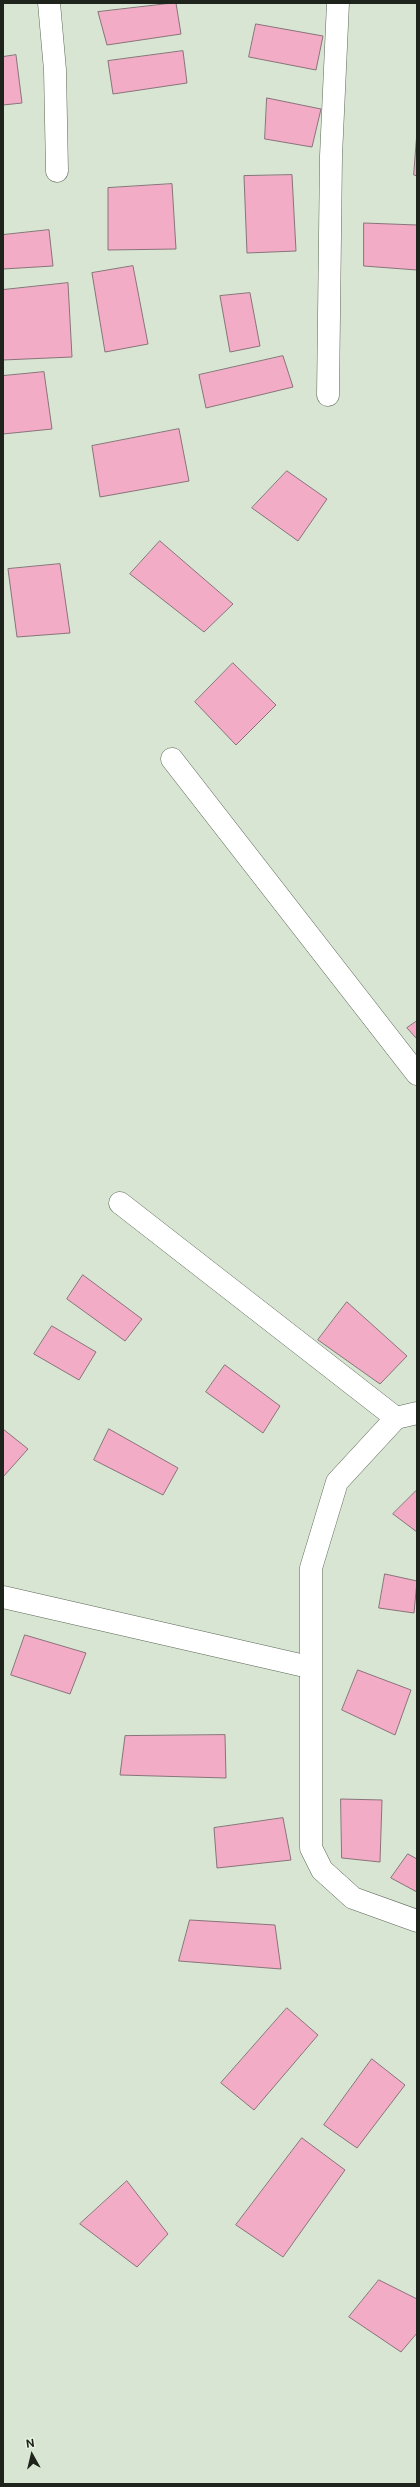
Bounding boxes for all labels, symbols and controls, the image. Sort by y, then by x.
north arrow [12,2435,52,2475]
text: N [25,2437,35,2450]

